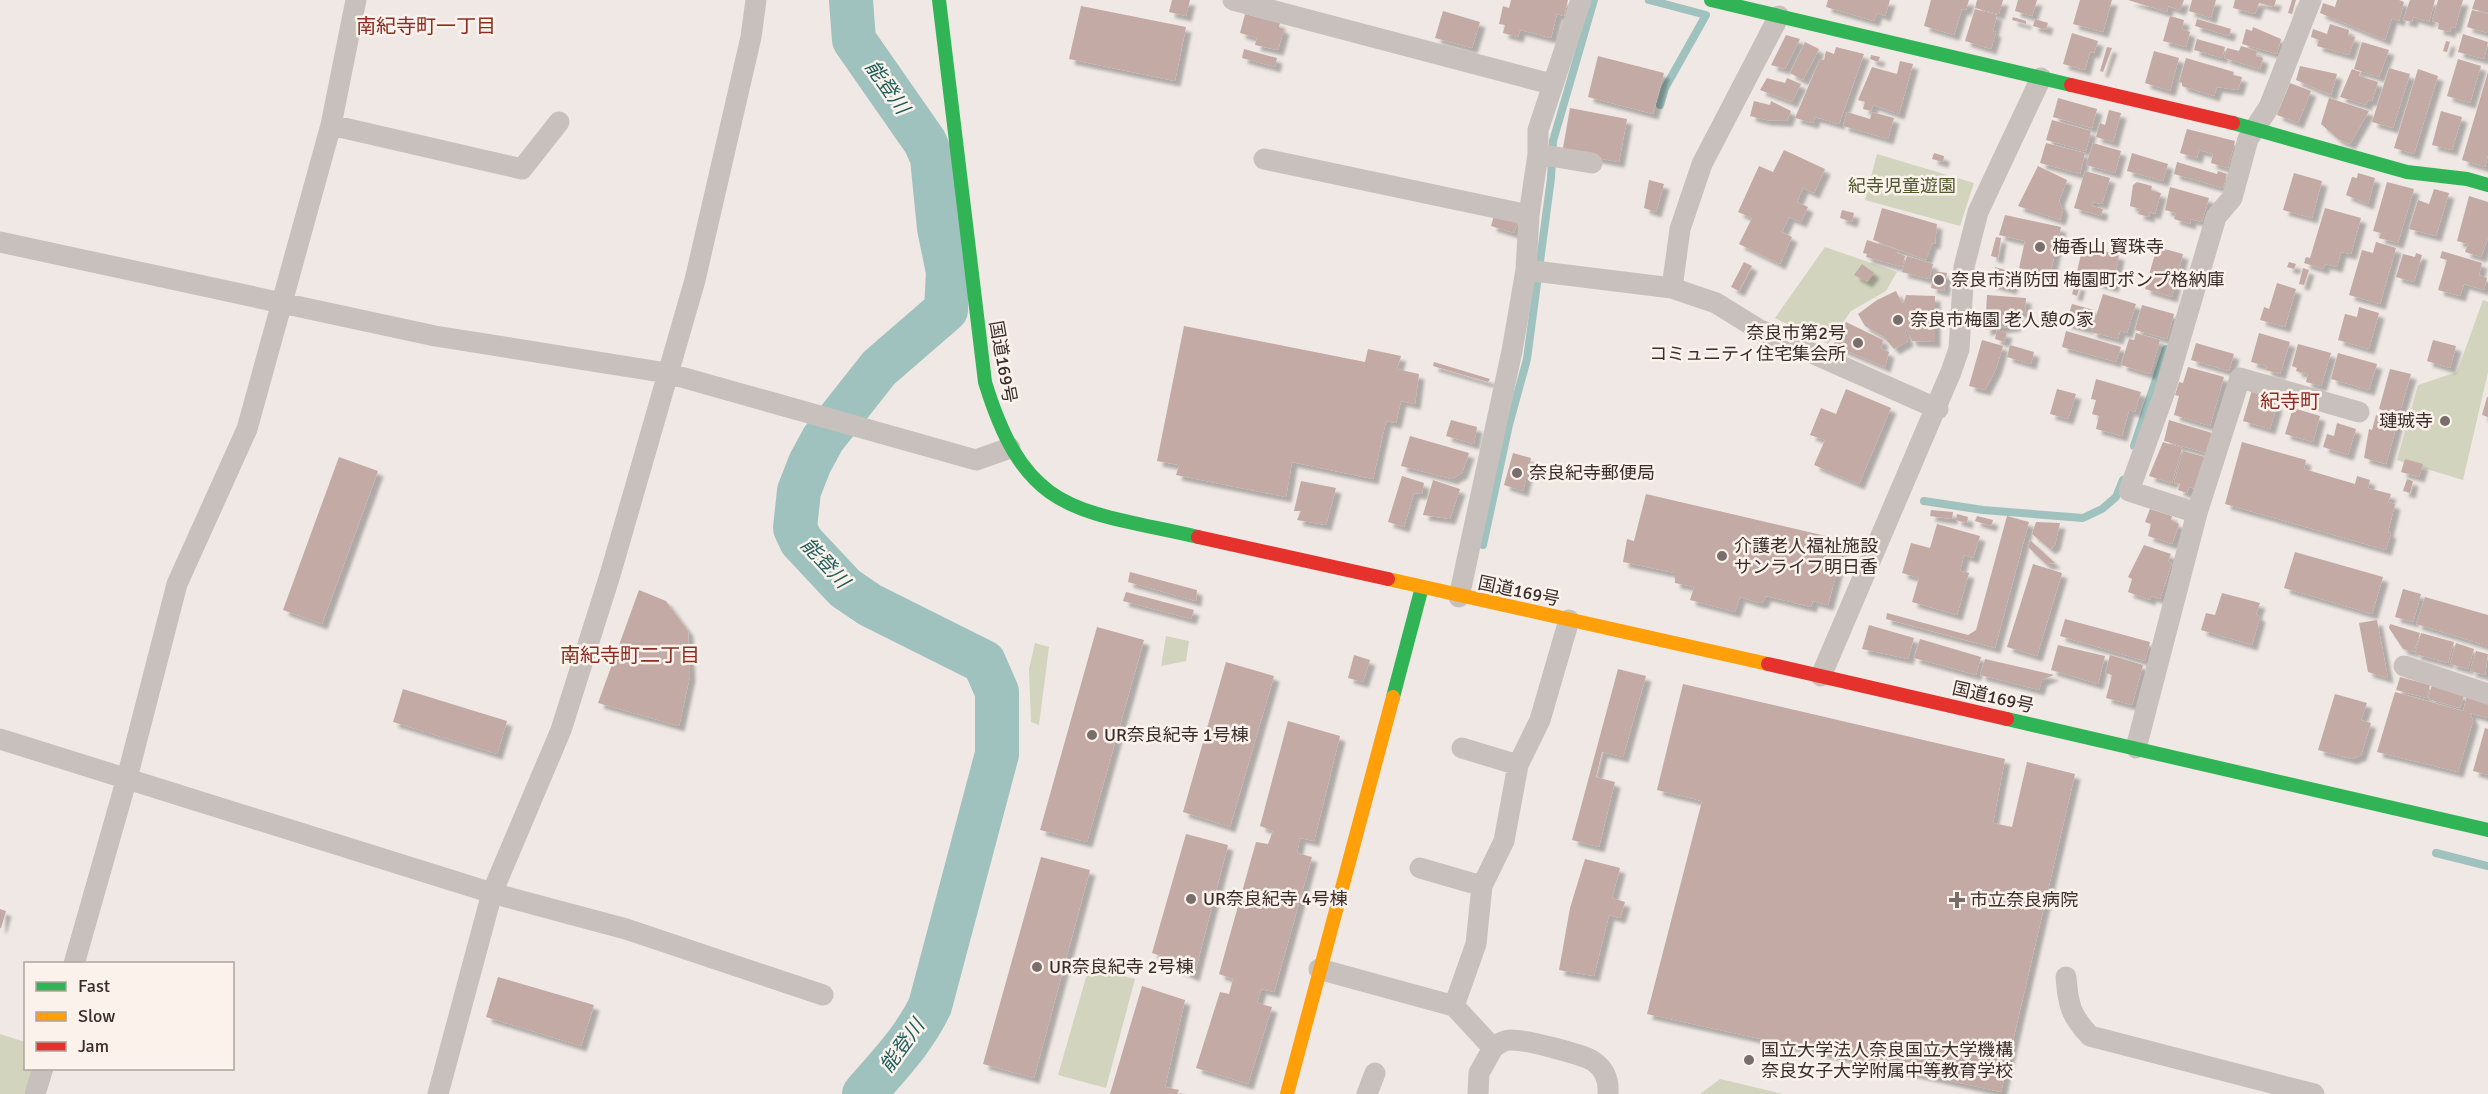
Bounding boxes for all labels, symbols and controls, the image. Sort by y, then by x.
district label: 南紀寺町一丁目 [356,14,496,39]
water label: 能登川 [860,55,916,120]
park label: 紀寺児童遊園 [1848,175,1956,197]
place label: 梅香山 寳珠寺 [2052,236,2164,258]
marker: 梅香山 寳珠寺 [2033,240,2047,254]
place label: 奈良市消防団 梅園町ポンプ格納庫 [1951,269,2224,291]
marker: 奈良市消防団 梅園町ポンプ格納庫 [1932,273,1946,287]
place label: 奈良市梅園 老人憩の家 [1910,309,2094,331]
marker: 奈良市梅園 老人憩の家 [1891,313,1905,327]
street label: 国道169号 [985,319,1021,405]
place label: 奈良市第2号 コミュニティ住宅集会所 [1649,322,1846,365]
marker: 奈良市第2号 コミュニティ住宅集会所 [1851,336,1865,350]
district label: 紀寺町 [2260,389,2320,414]
place label: 璉珹寺 [2379,410,2433,432]
marker: 璉珹寺 [2438,414,2452,428]
place label: 奈良紀寺郵便局 [1529,462,1655,484]
marker: 奈良紀寺郵便局 [1510,466,1524,480]
water label: 能登川 [795,533,856,595]
place label: 介護老人福祉施設 サンライフ明日香 [1734,535,1878,578]
marker: 介護老人福祉施設 サンライフ明日香 [1715,549,1729,563]
street label: 国道169号 [1476,572,1562,610]
district label: 南紀寺町二丁目 [560,643,700,668]
street label: 国道169号 [1950,677,2036,717]
place label: UR奈良紀寺 1号棟 [1104,724,1249,746]
marker: UR奈良紀寺 1号棟 [1085,728,1099,742]
place label: UR奈良紀寺 4号棟 [1203,888,1348,910]
place label: 市立奈良病院 [1970,889,2078,911]
marker: 市立奈良病院 [1948,891,1966,909]
marker: UR奈良紀寺 4号棟 [1184,892,1198,906]
place label: UR奈良紀寺 2号棟 [1049,956,1194,978]
marker: UR奈良紀寺 2号棟 [1030,960,1044,974]
legend [24,962,234,1070]
text: Fast [78,975,110,997]
text: Slow [78,1005,115,1027]
water label: 能登川 [874,1013,931,1078]
text: Jam [78,1035,109,1057]
place label: 国立大学法人奈良国立大学機構 奈良女子大学附属中等教育学校 [1761,1039,2013,1082]
marker: 国立大学法人奈良国立大学機構 奈良女子大学附属中等教育学校 [1742,1053,1756,1067]

